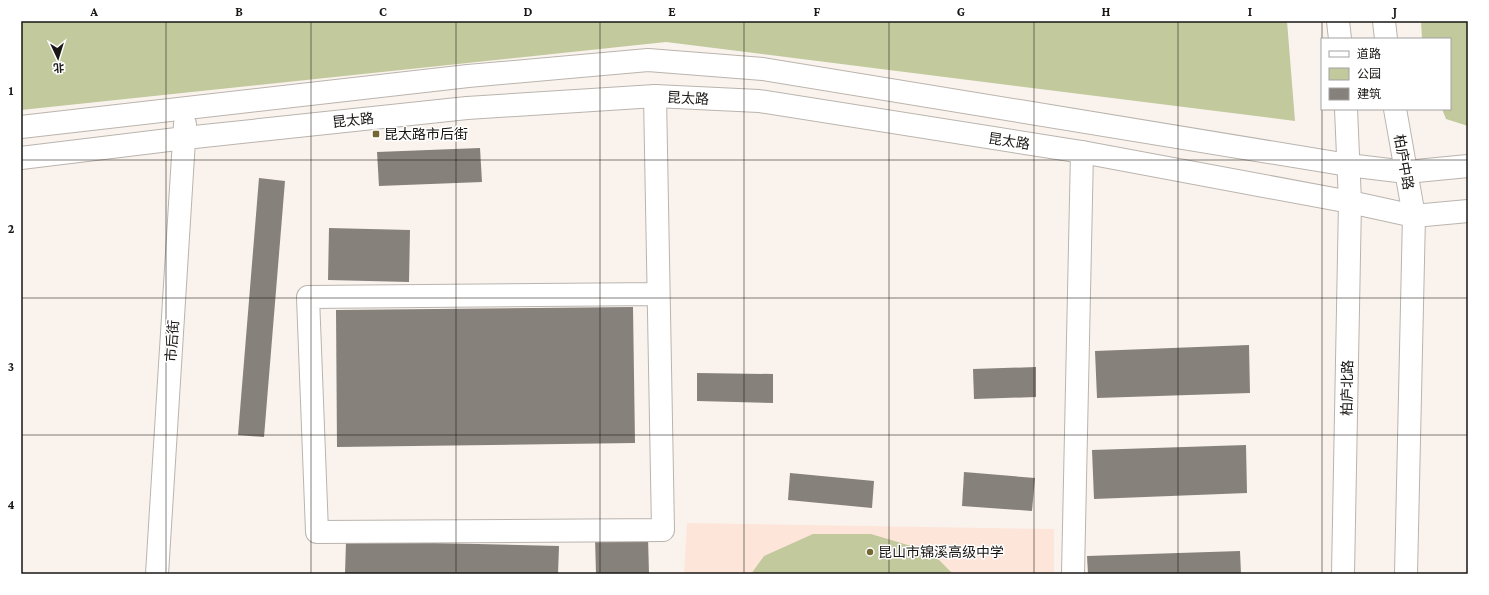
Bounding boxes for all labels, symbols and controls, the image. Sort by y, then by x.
text: A [89,4,98,19]
text: B [235,4,243,19]
text: C [379,4,387,19]
text: D [524,4,533,19]
text: E [668,4,676,19]
text: F [814,4,821,19]
text: G [957,4,965,19]
text: H [1102,4,1111,19]
text: I [1248,4,1252,19]
text: J [1391,4,1397,19]
north arrow [38,38,78,78]
legend [1321,38,1451,110]
text: 道路 [1357,47,1381,61]
text: 北 [53,62,65,74]
text: 公园 [1357,67,1381,81]
text: 1 [9,83,14,98]
text: 建筑 [1357,87,1381,101]
street label: 昆太路 [667,89,709,107]
street label: 昆太路 [331,110,375,130]
place label: 昆太路市后街 [384,126,468,142]
marker: 昆太路市后街 [371,129,381,139]
street label: 昆太路 [987,130,1031,152]
street label: 柏庐中路 [1391,133,1417,191]
text: 2 [8,221,15,236]
street label: 市后街 [163,319,181,363]
text: 3 [8,359,14,374]
street label: 柏庐北路 [1339,360,1355,416]
text: 4 [7,497,15,512]
place label: 昆山市锦溪高级中学 [878,544,1004,560]
marker: 昆山市锦溪高级中学 [865,547,875,557]

